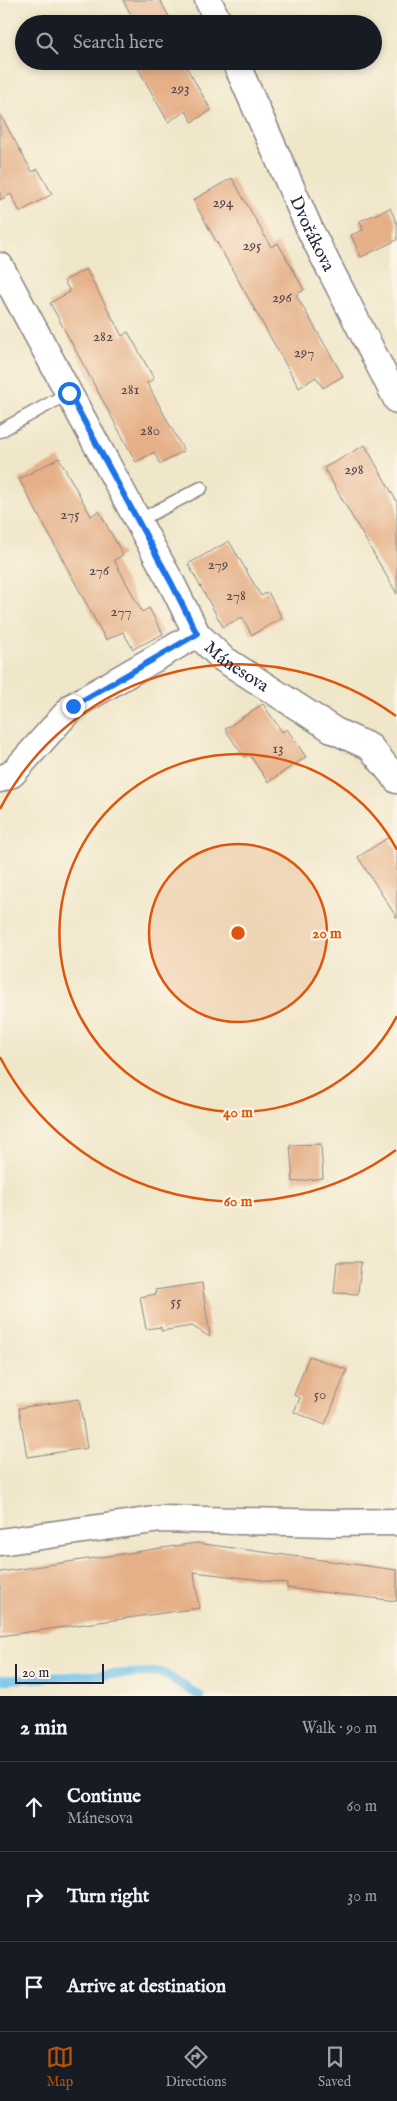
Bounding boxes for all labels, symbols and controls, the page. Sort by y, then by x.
search box [15,15,382,70]
icon: search [33,29,61,57]
text: Search here [73,31,164,55]
house number: 293 [170,79,190,98]
house number: 294 [213,193,234,212]
street label: Dvořákova [283,193,339,276]
house number: 295 [242,236,262,255]
house number: 296 [272,288,293,307]
house number: 282 [93,327,113,346]
house number: 297 [294,343,314,362]
house number: 281 [121,380,139,399]
route start [58,382,81,405]
house number: 280 [140,421,160,440]
house number: 298 [344,460,364,479]
house number: 275 [60,505,80,524]
house number: 279 [208,555,228,574]
house number: 276 [89,561,110,580]
house number: 278 [226,586,246,605]
house number: 277 [111,602,131,621]
street label: Mánesova [198,637,273,698]
route end [62,695,85,718]
house number: 13 [272,739,284,758]
centre of rings [229,924,247,942]
text: 20 m [312,924,342,943]
text: 40 m [223,1103,253,1122]
text: 60 m [224,1192,253,1211]
house number: 55 [171,1292,182,1311]
house number: 50 [314,1385,326,1404]
scale bar [15,1661,104,1684]
text: 20 m [22,1664,49,1682]
text: 2 min [20,1715,67,1742]
text: Walk · 90 m [302,1719,377,1739]
text: Continue [67,1785,141,1809]
icon: ahead [20,1793,48,1821]
text: 60 m [347,1797,377,1817]
text: Mánesova [67,1809,133,1829]
icon: right [20,1883,48,1911]
text: Turn right [67,1885,149,1909]
text: 30 m [347,1887,377,1907]
icon: arrive [20,1973,48,2001]
text: Arrive at destination [67,1975,226,1999]
tab: Map [46,2043,74,2091]
tab: Directions [165,2043,226,2091]
tab: Saved [318,2043,351,2091]

